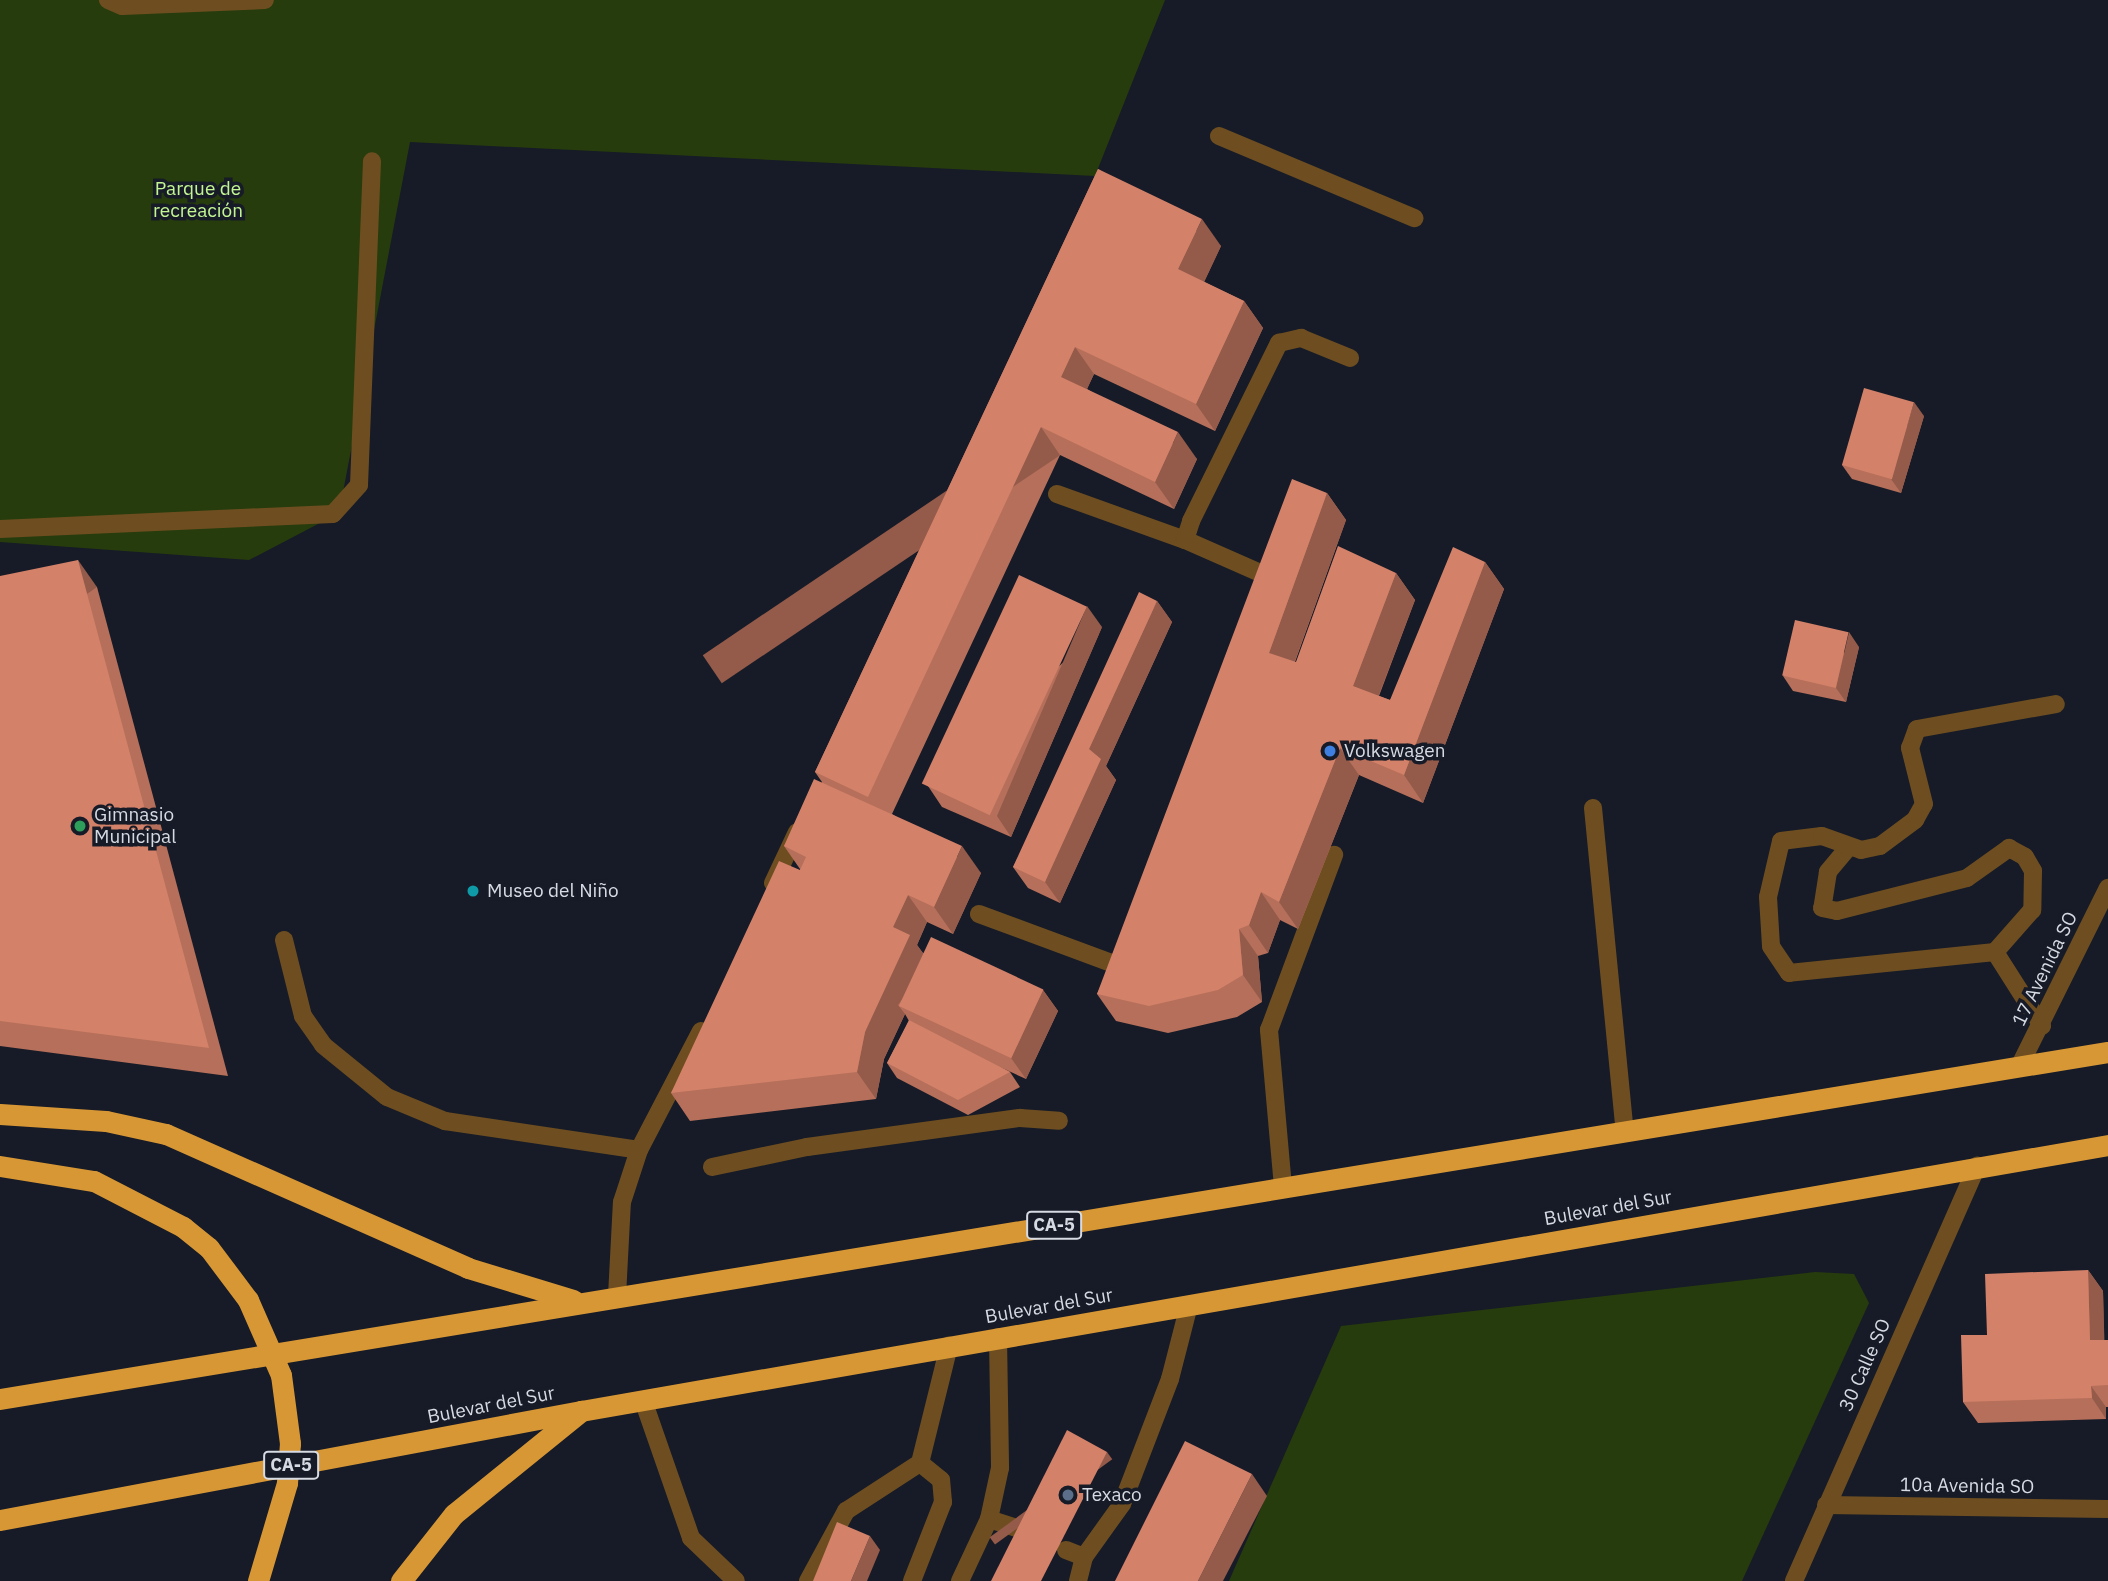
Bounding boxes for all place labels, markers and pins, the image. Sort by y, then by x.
place label: Volkswagen [1344,740,1445,762]
marker: Volkswagen [1322,743,1338,759]
place label: Gimnasio Municipal [94,804,176,848]
marker: Gimnasio Municipal [72,818,88,834]
place label: Museo del Niño [487,880,619,902]
marker: Museo del Niño [465,883,481,899]
place label: Texaco [1082,1484,1142,1506]
marker: Texaco [1060,1487,1076,1503]

